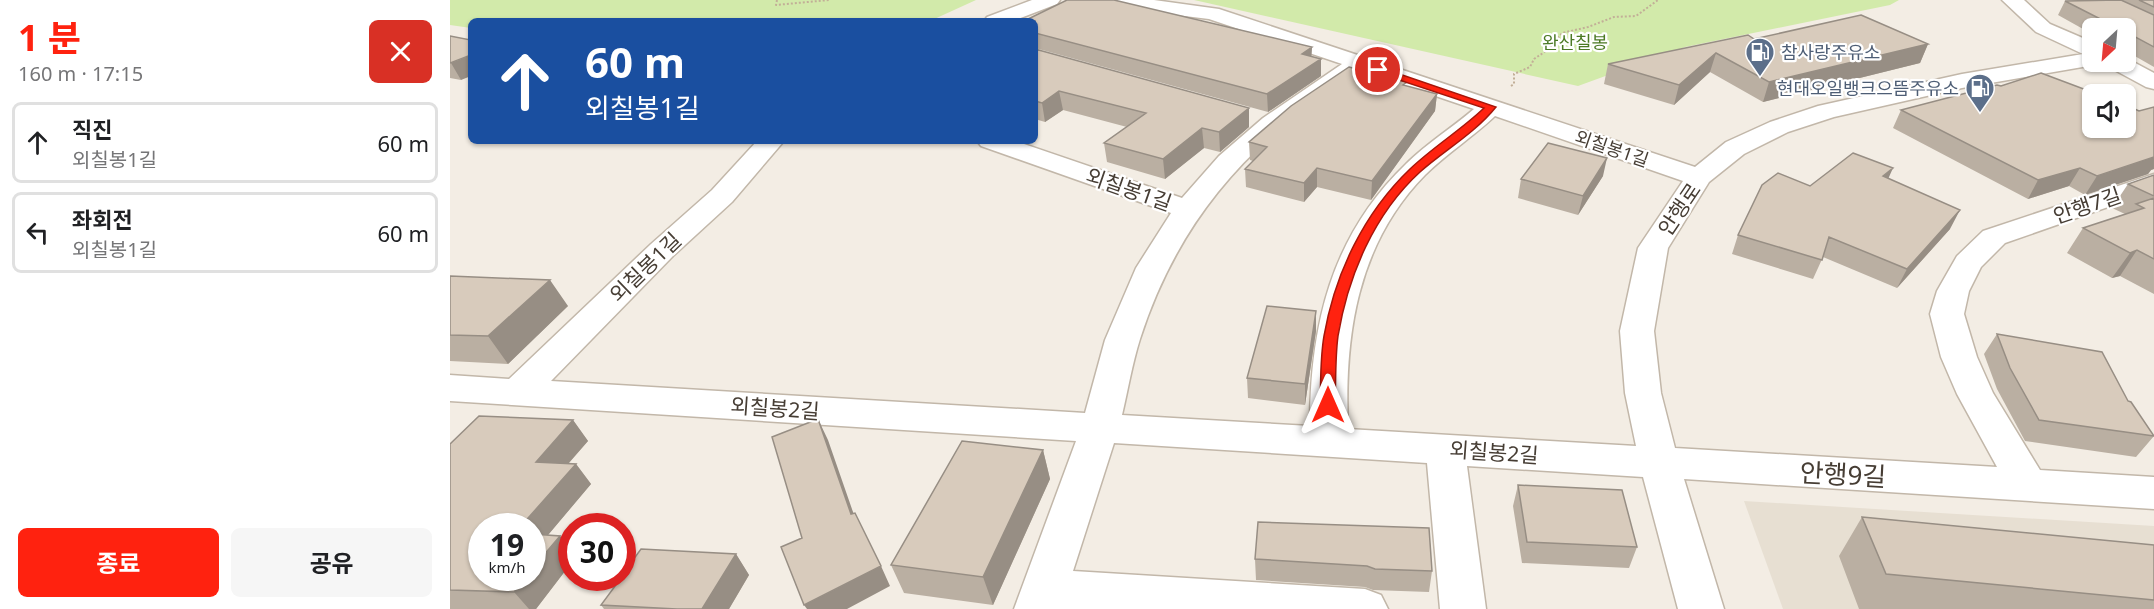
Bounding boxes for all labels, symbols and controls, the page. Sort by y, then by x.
text: 1 분 [18,13,81,62]
north arrow [2082,18,2136,72]
map controls [2082,18,2136,138]
button: close [369,20,432,83]
park label: 완산칠봉 [1542,30,1608,54]
text: 60 m [585,33,685,90]
fuel station icon: 참사랑주유소 [1744,36,1776,78]
place label: 참사랑주유소 [1781,40,1880,64]
icon: ahead [486,42,564,120]
pin [1352,44,1403,95]
icon: arrive [1361,53,1394,86]
text: 160 m · 17:15 [18,60,143,87]
fuel station icon: 현대오일뱅크으뜸주유소 [1964,72,1996,114]
place label: 현대오일뱅크으뜸주유소 [1777,76,1959,100]
button: sound [2082,84,2136,138]
text: 외칠봉1길 [585,89,700,126]
text: 직진 [72,114,112,144]
street label: 외칠봉1길 [1572,124,1652,172]
icon: ahead [21,126,54,159]
text: 60 m [378,128,429,158]
text: 외칠봉1길 [72,146,157,173]
street label: 외칠봉1길 [1082,161,1176,217]
street label: 안행로 [1651,177,1707,241]
street label: 안행7길 [2049,180,2125,230]
text: 좌회전 [72,204,133,234]
icon: left [21,216,54,249]
text: 60 m [378,218,429,248]
street label: 외칠봉1길 [603,226,687,308]
text: 외칠봉1길 [72,236,157,263]
position arrow [1296,373,1360,437]
street label: 외칠봉2길 [729,391,821,425]
street label: 외칠봉2길 [1448,435,1540,469]
street label: 안행9길 [1799,454,1887,494]
speed limit sign: 30 [558,513,636,591]
text: 19 [490,524,524,565]
button: 종료 [18,528,219,597]
button: 공유 [231,528,432,597]
text: km/h [489,557,525,577]

